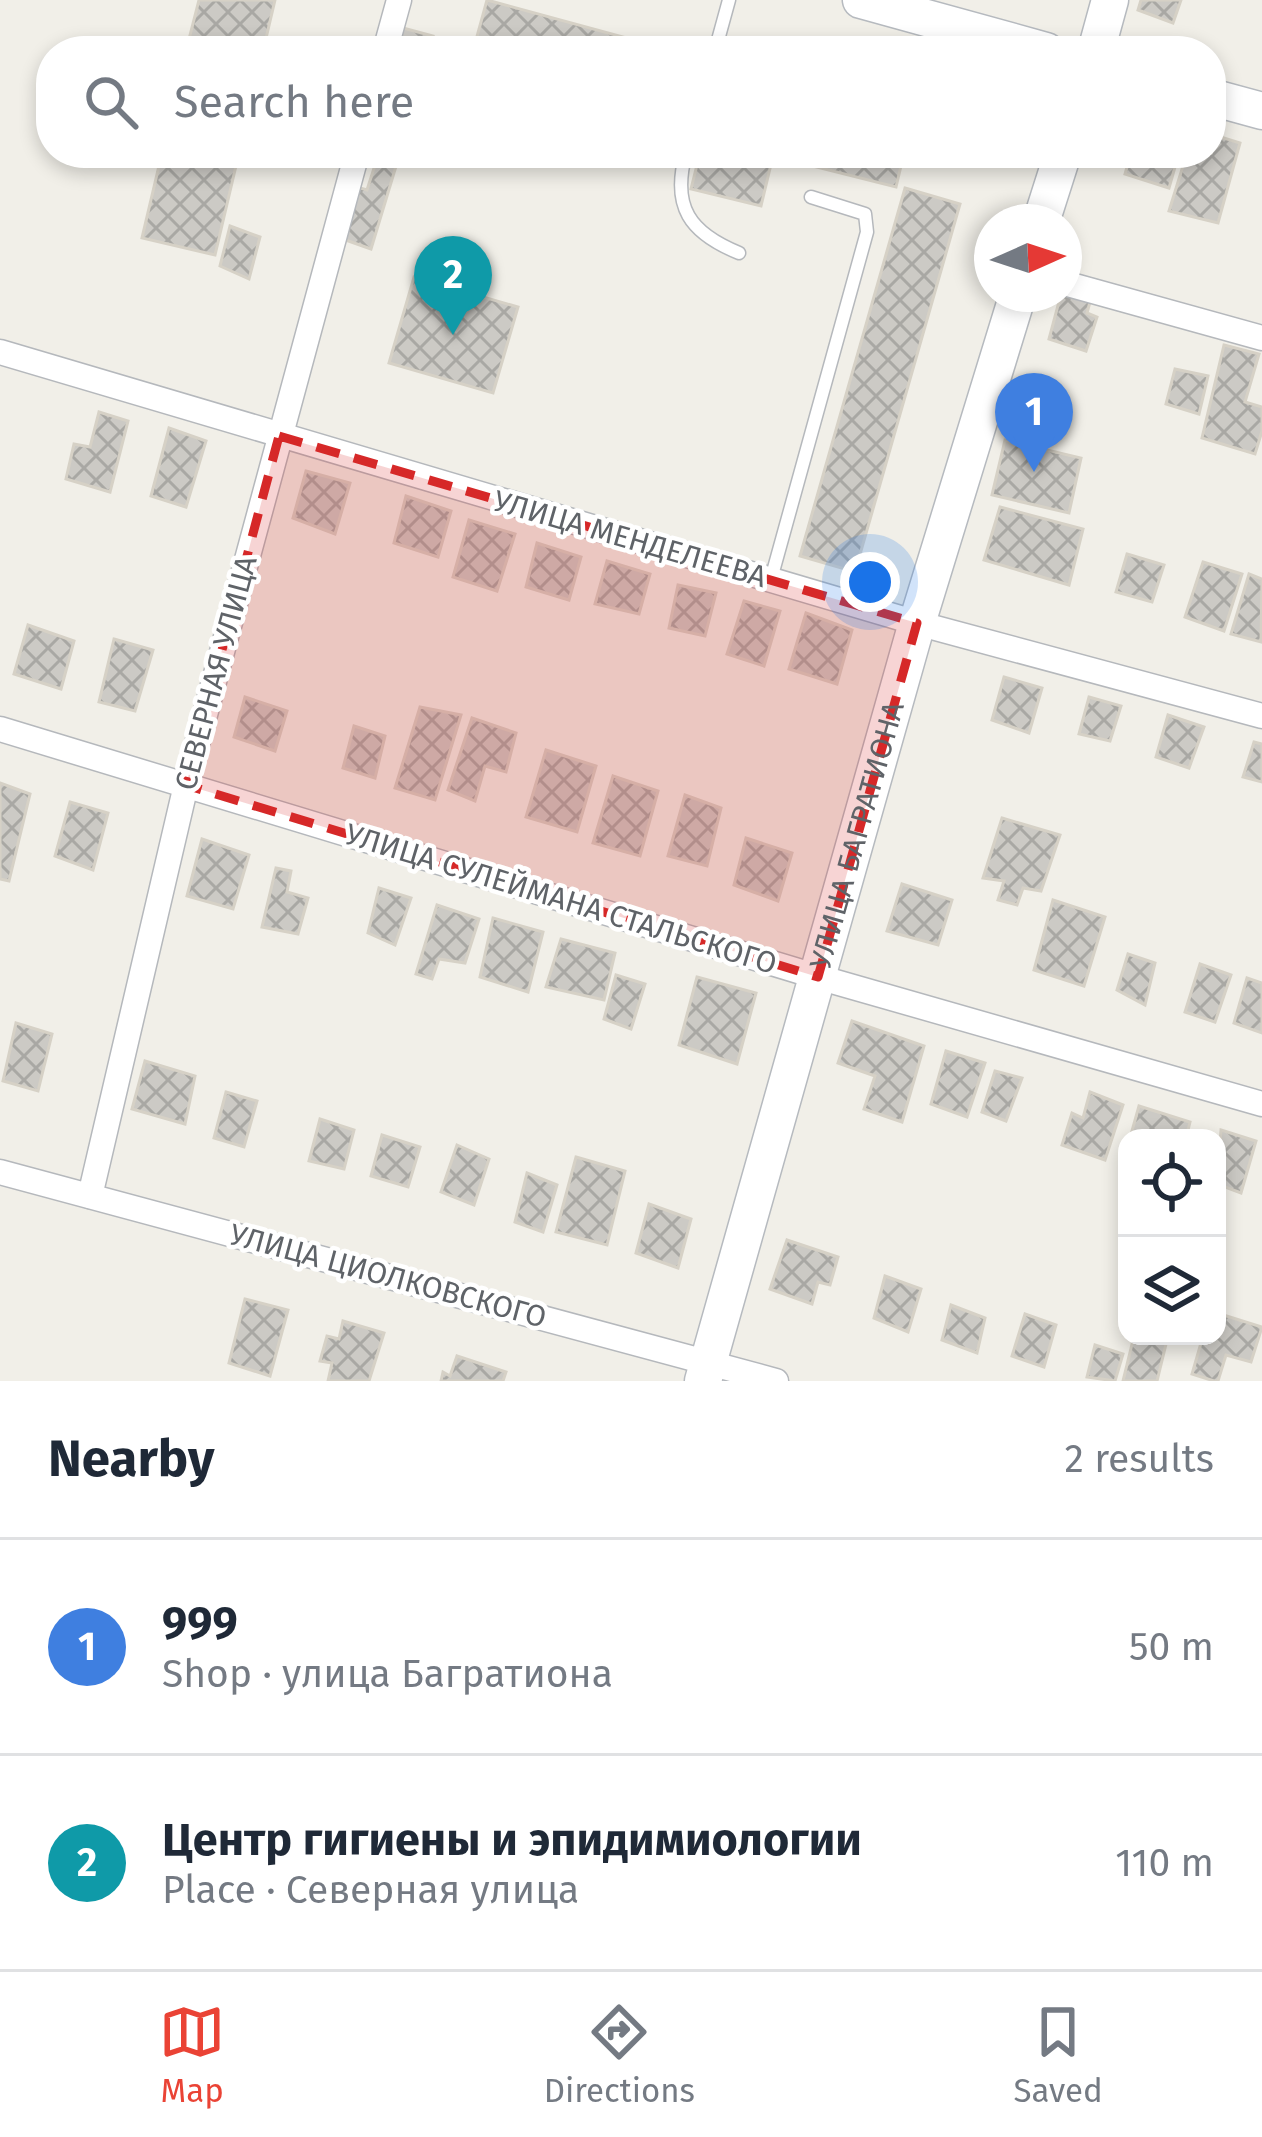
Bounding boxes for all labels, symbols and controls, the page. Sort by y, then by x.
search box [36,36,1226,168]
icon: search [78,69,144,135]
text: Search here [174,75,414,129]
north arrow [974,204,1082,312]
pin: 2 [414,236,492,335]
pin: 1 [995,373,1073,472]
street label: УЛИЦА МЕНДЕЛЕЕВА [489,483,771,595]
street label: СЕВЕРНАЯ УЛИЦА [167,551,265,794]
your location [840,552,900,612]
street label: УЛИЦА БАГРАТИОНА [802,697,912,973]
street label: УЛИЦА СУЛЕЙМАНА СТАЛЬСКОГО [341,816,781,982]
map controls [1118,1129,1226,1345]
button: locate [1118,1129,1226,1237]
street label: УЛИЦА ЦИОЛКОВСКОГО [226,1216,550,1336]
button: layers [1118,1237,1226,1345]
text: Nearby [48,1428,214,1490]
text: 2 results [1065,1436,1214,1482]
text: 999 [162,1597,238,1651]
text: 1 [78,1624,96,1670]
text: 50 m [1129,1624,1214,1670]
text: Shop · улица Багратиона [162,1651,613,1697]
text: Центр гигиены и эпидимиологии [162,1813,862,1867]
text: 2 [77,1840,97,1886]
text: 110 m [1115,1840,1214,1886]
text: Place · Северная улица [162,1867,579,1913]
tab: Map [159,1999,225,2111]
tab: Directions [544,1999,695,2111]
tab: Saved [1013,1999,1103,2111]

